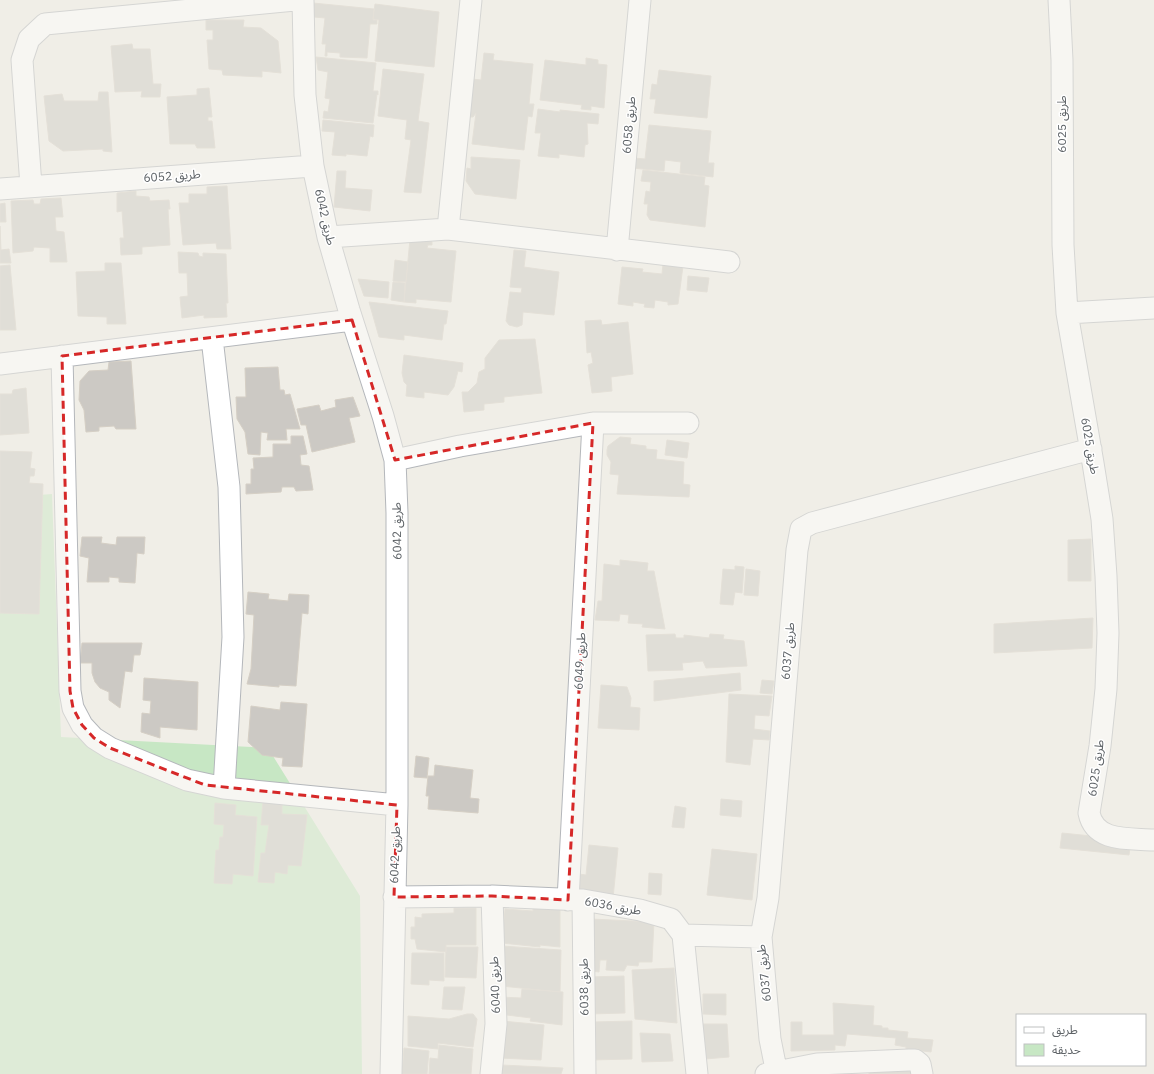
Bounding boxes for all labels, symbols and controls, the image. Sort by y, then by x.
street label: طريق 6025 [1054,95,1070,153]
street label: طريق 6058 [619,96,639,154]
street label: طريق 6052 [143,166,201,186]
street label: طريق 6042 [311,187,339,247]
street label: طريق 6025 [1077,416,1103,476]
street label: طريق 6042 [388,502,406,560]
street label: طريق 6037 [778,622,798,680]
street label: طريق 6049 [571,632,589,690]
street label: طريق 6025 [1084,738,1108,798]
street label: طريق 6042 [386,826,404,884]
street label: طريق 6036 [583,893,643,919]
street label: طريق 6037 [753,944,775,1002]
street label: طريق 6040 [486,956,504,1014]
street label: طريق 6038 [575,958,593,1016]
legend [1016,1014,1146,1066]
text: طريق [1052,1022,1078,1038]
text: حديقة [1052,1042,1081,1057]

